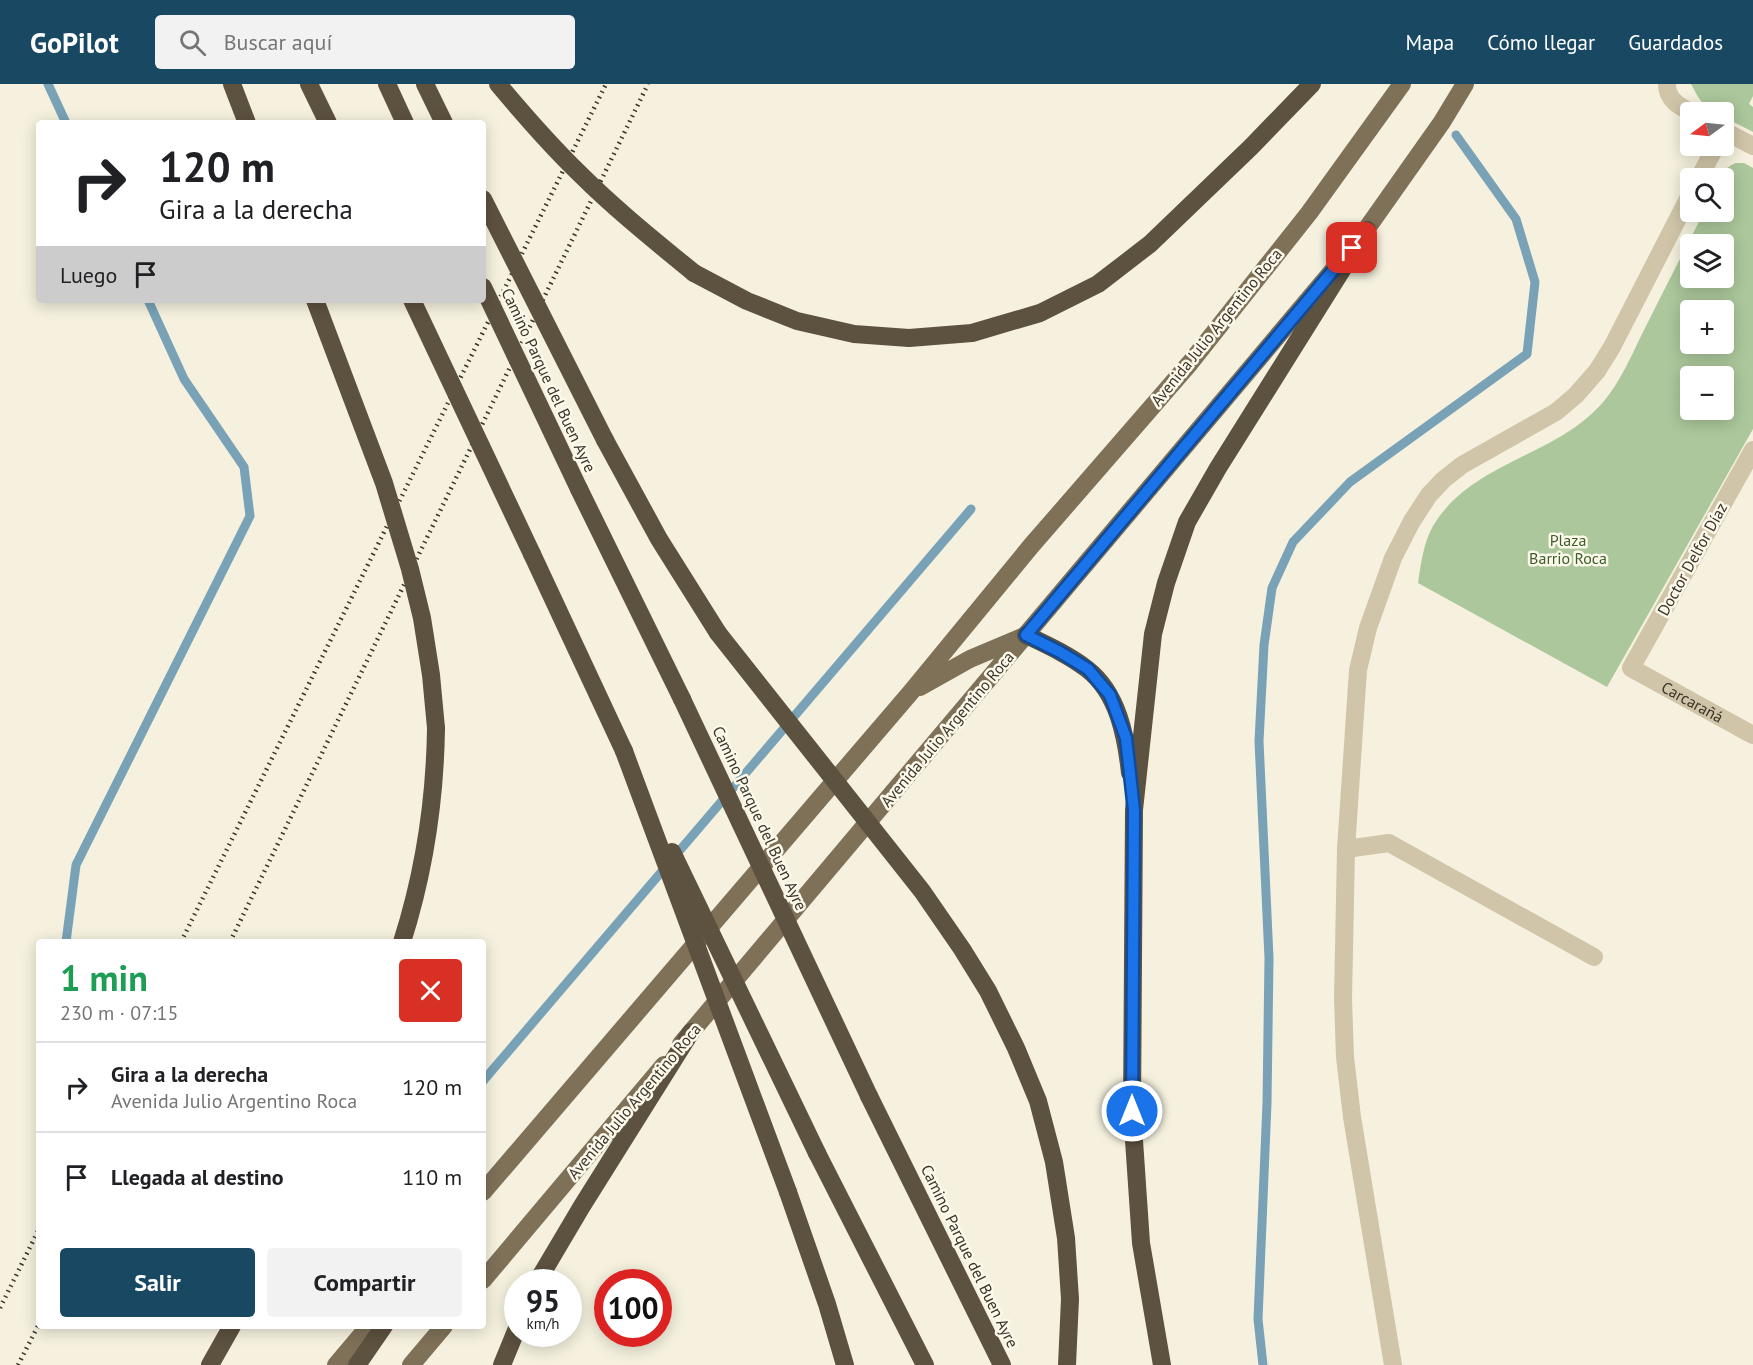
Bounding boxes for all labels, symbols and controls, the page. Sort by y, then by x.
search box [155,15,575,69]
text: GoPilot [30,24,119,61]
icon: search [176,26,209,59]
text: Buscar aquí [224,28,332,56]
text: Mapa [1405,29,1454,56]
text: Cómo llegar [1487,29,1595,56]
text: Guardados [1628,29,1723,56]
north arrow [1680,102,1734,156]
map controls [1680,102,1734,420]
text: 120 m [159,139,275,194]
icon: right [60,144,138,222]
button: search [1680,168,1734,222]
text: Gira a la derecha [159,192,353,226]
pin [1326,222,1377,273]
icon: arrive [1335,231,1368,264]
button: layers [1680,234,1734,288]
street label: Avenida Julio Argentino Roca [1146,244,1286,410]
icon: arrive [129,258,162,291]
text: Luego [60,261,117,289]
street label: Camino Parque del Buen Ayre [497,285,601,475]
button: + [1680,300,1734,354]
button: − [1680,366,1734,420]
street label: Doctor Delfor Díaz [1653,499,1731,619]
park label: Plaza Barrio Roca [1529,530,1607,568]
street label: Avenida Julio Argentino Roca [876,647,1018,811]
street label: Carcarañá [1658,677,1727,727]
street label: Camino Parque del Buen Ayre [708,723,812,913]
text: 1 min [60,954,148,1001]
button: close [399,959,462,1022]
text: 230 m · 07:15 [60,1000,178,1026]
street label: Avenida Julio Argentino Roca [563,1019,705,1183]
text: Gira a la derecha [111,1060,268,1088]
icon: right [60,1071,93,1104]
text: 120 m [402,1073,462,1101]
position arrow [1100,1079,1164,1143]
text: Avenida Julio Argentino Roca [111,1088,357,1114]
icon: arrive [60,1161,93,1194]
street label: Camino Parque del Buen Ayre [917,1161,1023,1351]
text: Llegada al destino [111,1163,284,1191]
text: 110 m [402,1163,462,1191]
button: Salir [60,1248,255,1317]
button: Compartir [267,1248,462,1317]
speed limit sign: 100 [594,1269,672,1347]
text: 95 [526,1281,560,1320]
text: km/h [527,1314,559,1333]

